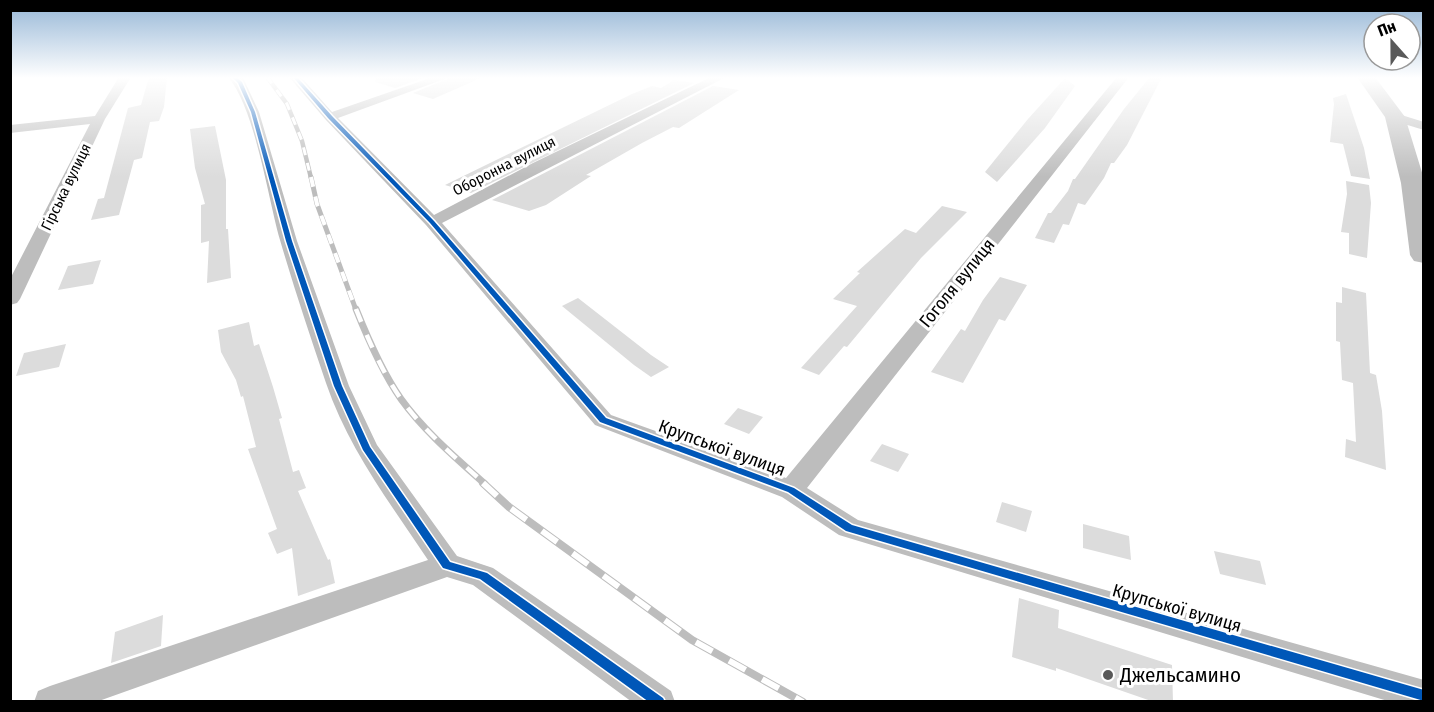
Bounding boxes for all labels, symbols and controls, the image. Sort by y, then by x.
north arrow [1362,12,1422,72]
text: Пн [1375,16,1399,41]
street label: Оборонна вулиця [450,132,558,200]
street label: Гірська вулиця [37,140,95,234]
street label: Гоголя вулиця [914,234,1000,332]
street label: Крупської вулиця [656,415,788,481]
street label: Крупської вулиця [1110,579,1244,637]
place label: Джельсамино [1119,662,1241,688]
marker: Джельсамино [1101,668,1115,682]

